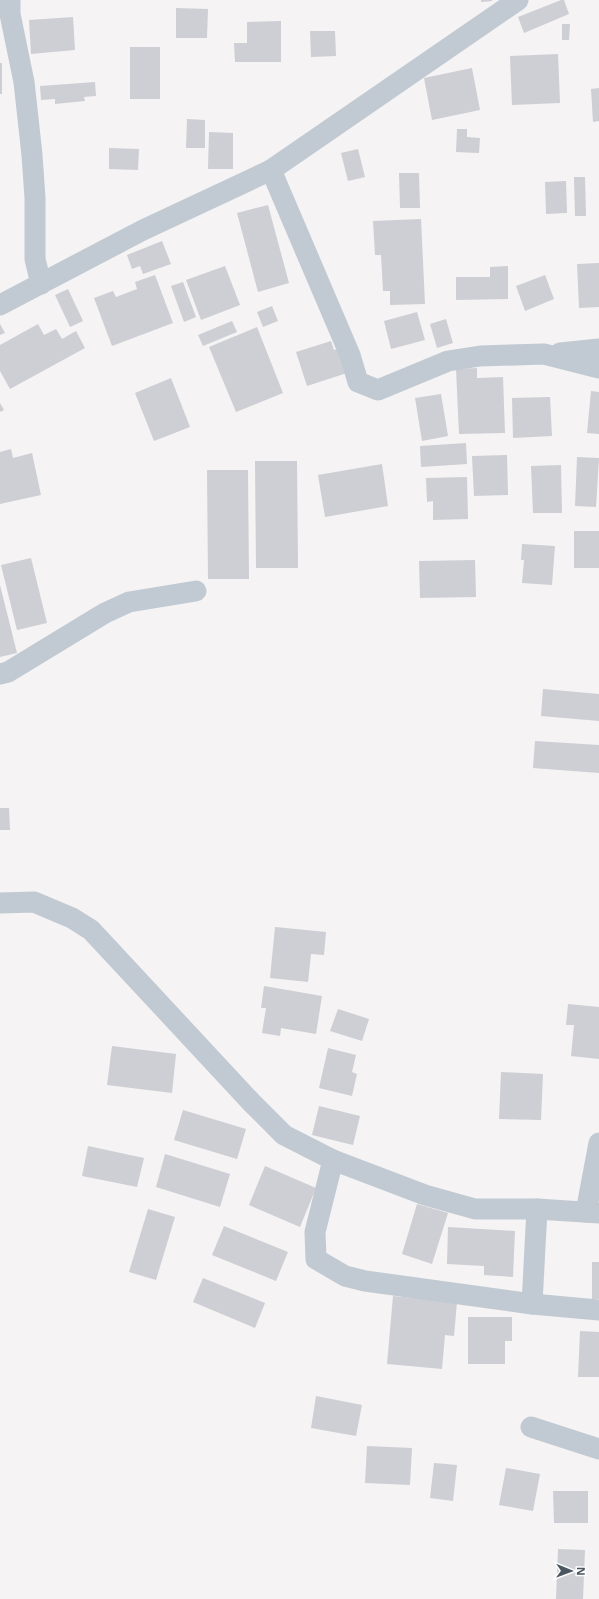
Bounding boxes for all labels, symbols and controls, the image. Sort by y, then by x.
north arrow [551,1551,591,1591]
text: N [574,1567,589,1576]

